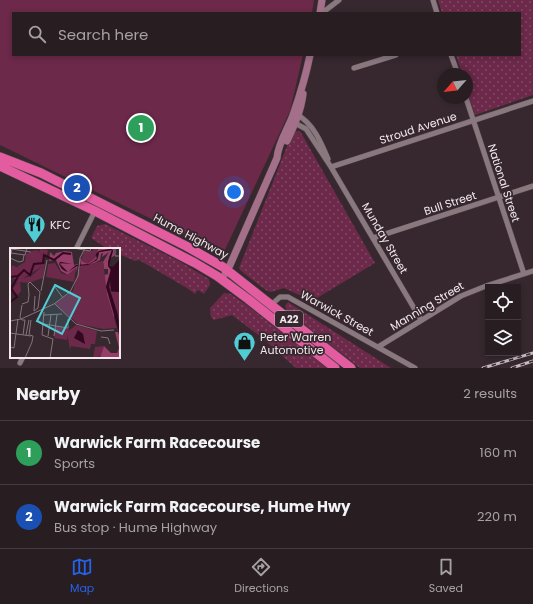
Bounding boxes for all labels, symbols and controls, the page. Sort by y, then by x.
search box [12,12,521,56]
icon: search [26,23,48,45]
text: Search here [58,24,148,45]
north arrow [437,68,473,104]
street label: Stroud Avenue [377,108,459,148]
pin: 1 [128,113,154,143]
street label: National Street [484,142,524,224]
pin: 2 [64,173,90,203]
your location [224,182,244,202]
street label: Bull Street [422,187,478,219]
street label: Munday Street [358,199,412,277]
street label: Hume Highway [151,209,232,263]
restaurant icon: KFC [22,212,48,245]
place label: KFC [50,217,71,233]
inset map [10,248,120,358]
street label: Manning Street [387,278,467,334]
map controls [485,284,521,356]
button: locate [485,284,521,320]
street label: Warwick Street [297,286,377,340]
road number: A22 [275,311,303,327]
button: layers [485,320,521,356]
place label: Peter Warren Automotive [260,329,331,358]
shop icon: Peter Warren Automotive [232,330,258,363]
text: Nearby [16,382,80,406]
text: 2 results [463,384,517,403]
text: Warwick Farm Racecourse [54,432,260,453]
text: 1 [27,443,31,462]
text: 160 m [480,443,517,462]
text: Sports [54,454,95,473]
text: Warwick Farm Racecourse, Hume Hwy [54,496,351,517]
text: 2 [25,507,33,526]
text: 220 m [477,507,517,526]
text: Bus stop · Hume Highway [54,518,217,537]
tab: Map [70,556,94,597]
tab: Directions [234,556,289,597]
tab: Saved [429,556,463,597]

